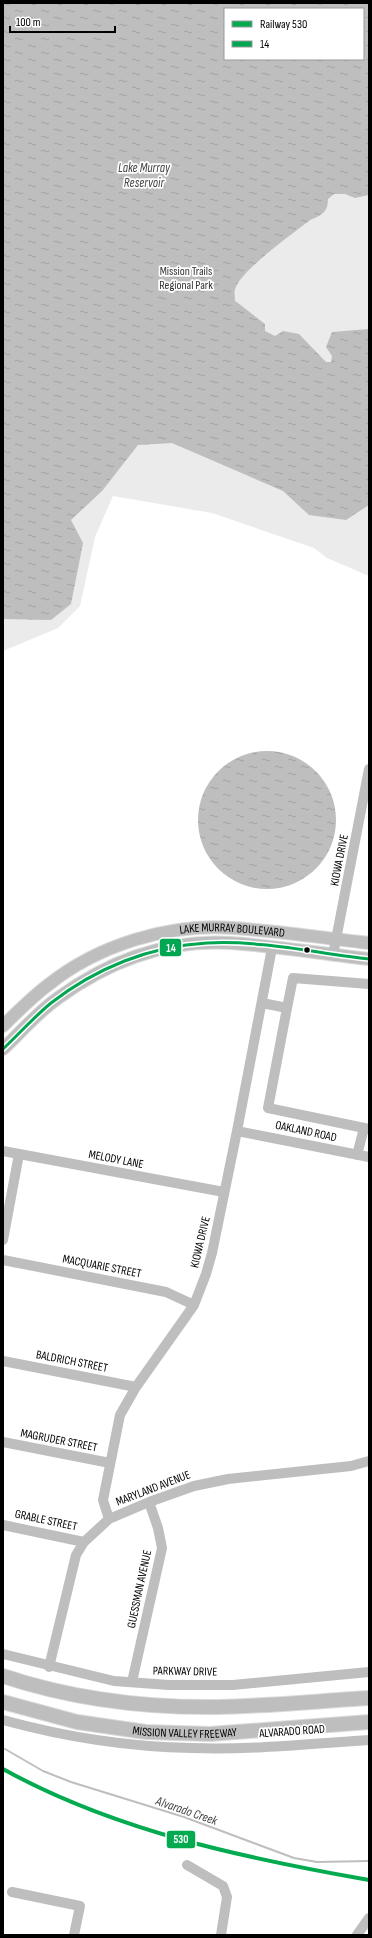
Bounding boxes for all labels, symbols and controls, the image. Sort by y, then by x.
scale bar [10,8,115,34]
legend [224,8,364,60]
text: 100 m [16,15,41,30]
text: Railway 530 [260,17,307,32]
text: 14 [260,37,269,52]
water label: Lake Murray Reservoir [118,160,171,191]
park label: Mission Trails Regional Park [159,264,213,293]
street label: KIOWA DRIVE [327,833,352,887]
street label: LAKE MURRAY BOULEVARD [178,920,286,941]
line badge: 14 [159,938,182,957]
text: 14 [166,942,176,955]
unlabelled marker [302,945,312,955]
street label: OAKLAND ROAD [274,1118,338,1145]
street label: MELODY LANE [87,1147,145,1172]
street label: KIOWA DRIVE [187,1215,214,1269]
street label: MACQUARIE STREET [61,1252,143,1281]
street label: BALDRICH STREET [35,1347,109,1376]
street label: MAGRUDER STREET [19,1426,99,1455]
street label: MARYLAND AVENUE [114,1467,193,1510]
street label: GRABLE STREET [13,1507,79,1534]
street label: GUESSMAN AVENUE [124,1549,155,1629]
street label: PARKWAY DRIVE [153,1663,217,1680]
street label: ALVARADO ROAD [258,1722,325,1741]
street label: MISSION VALLEY FREEWAY [131,1723,237,1742]
water label: Alvarado Creek [153,1793,221,1829]
line badge: 530 [166,1830,196,1849]
text: 530 [174,1833,189,1846]

